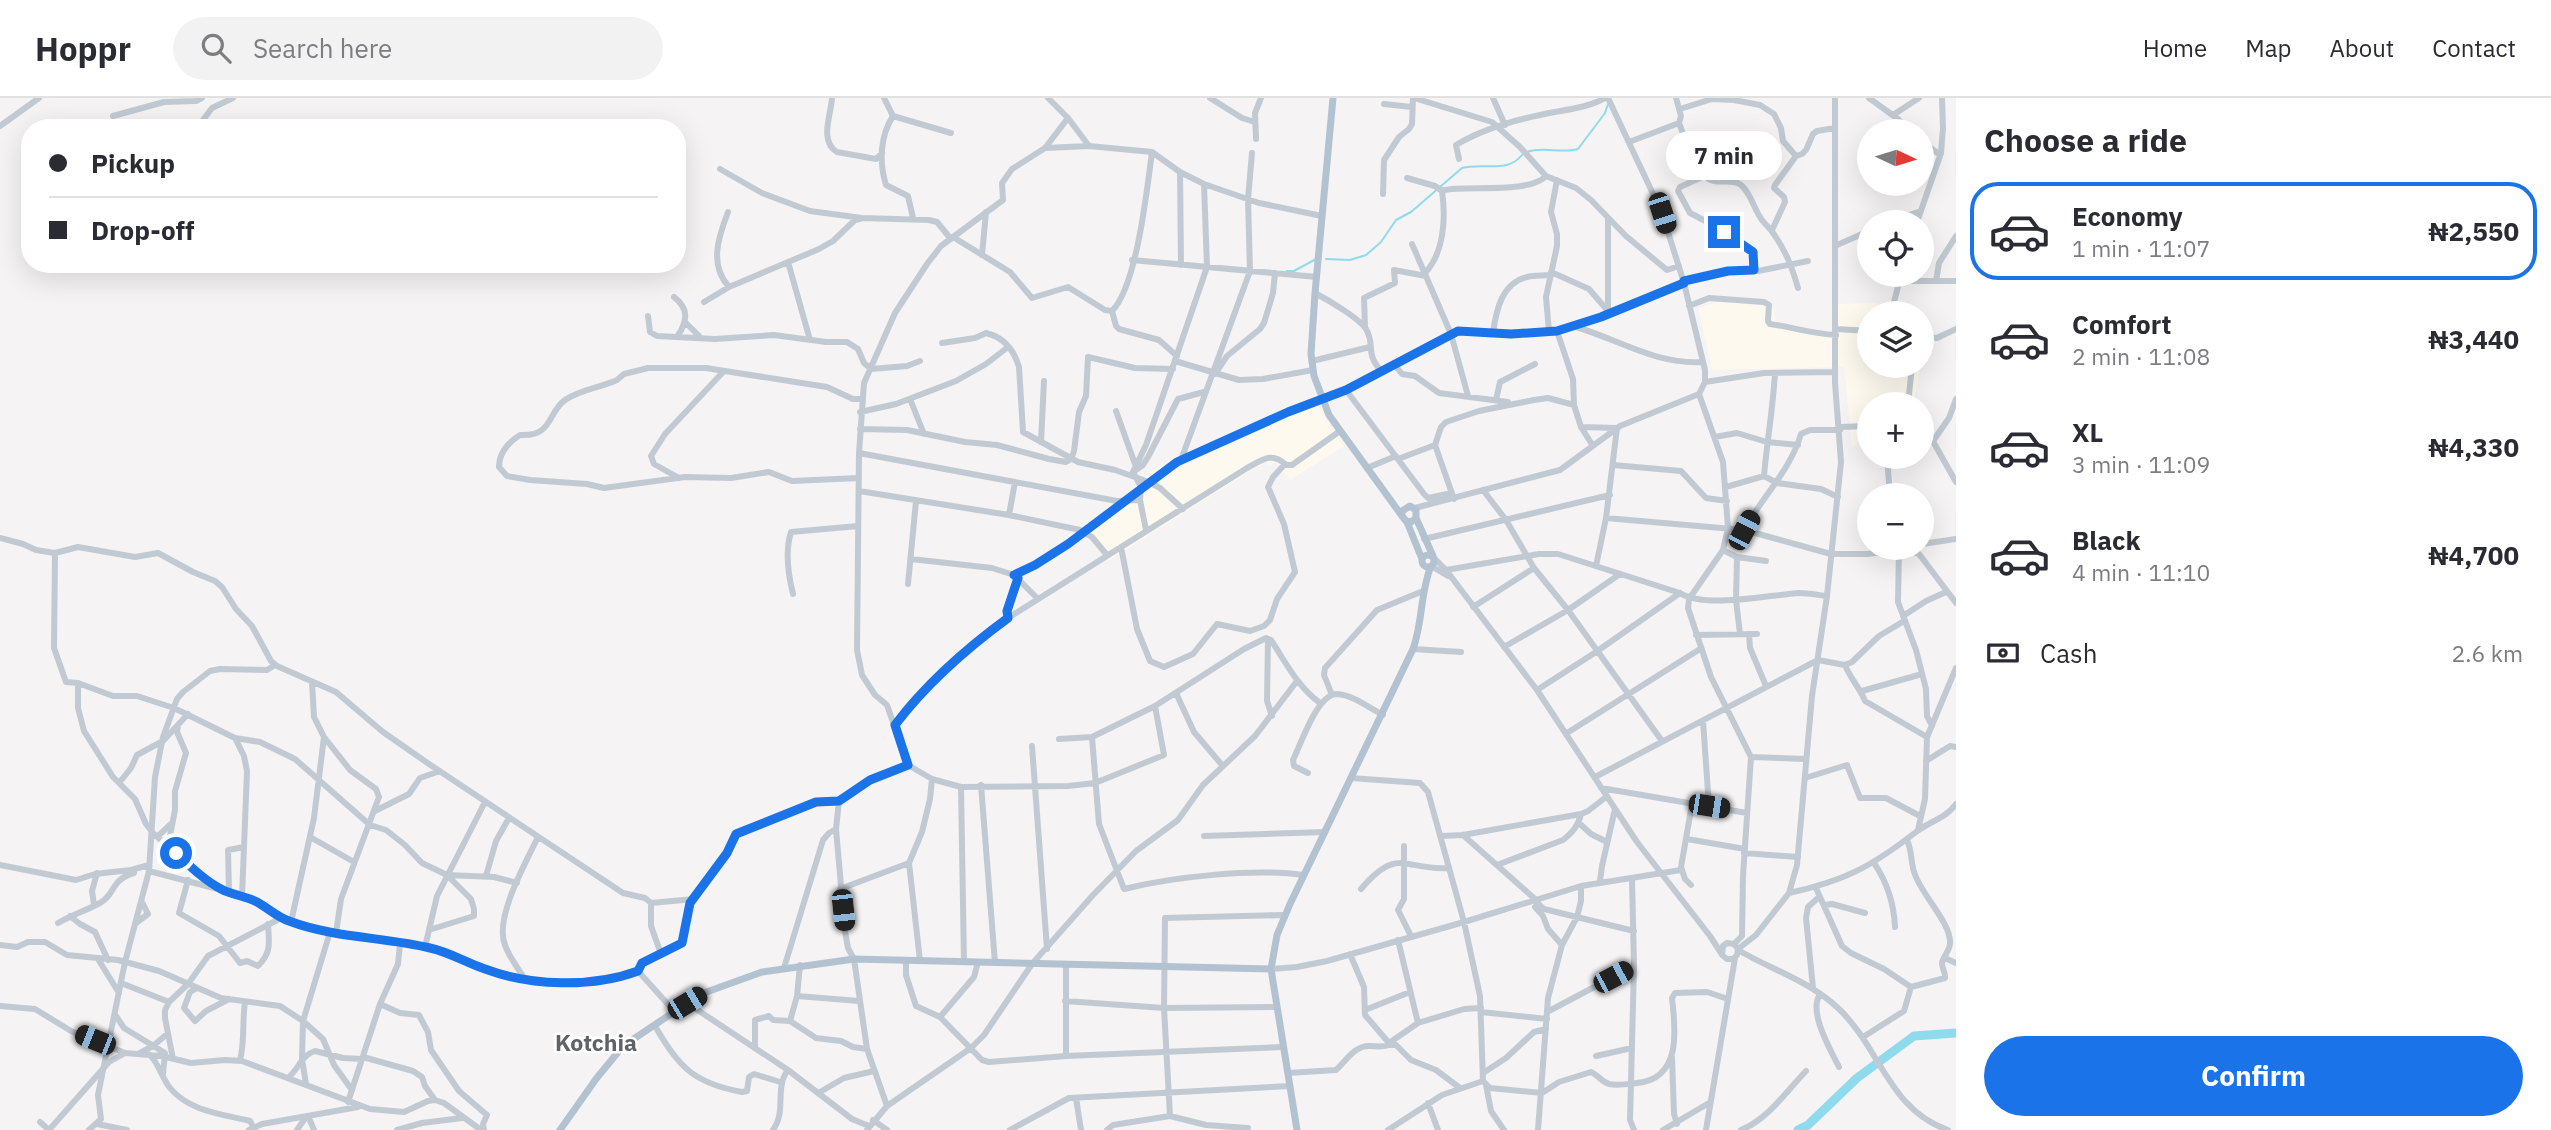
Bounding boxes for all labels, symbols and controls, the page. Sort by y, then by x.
search box [173,17,663,80]
text: Hoppr [35,27,131,70]
icon: search [197,29,235,67]
text: Search here [253,31,392,65]
text: Home [2143,32,2207,64]
text: Map [2245,32,2291,64]
text: About [2329,32,2394,64]
text: Contact [2432,32,2516,64]
north arrow [1857,119,1934,196]
map controls [1857,119,1934,560]
text: Choose a ride [1984,119,2187,161]
callout: 7 min [1666,130,1782,180]
text: 7 min [1694,140,1754,170]
text: Pickup [91,146,175,180]
car [1646,190,1679,236]
text: Economy [2072,199,2183,233]
icon: car [1988,200,2051,263]
button: locate [1857,210,1934,287]
text: Drop-off [91,213,194,247]
text: ₦2,550 [2428,214,2519,248]
route end [1708,216,1740,248]
text: 1 min · 11:07 [2072,233,2210,263]
button: layers [1857,301,1934,378]
text: Comfort [2072,307,2171,341]
icon: car [1988,308,2051,371]
text: ₦3,440 [2428,322,2519,356]
text: 2 min · 11:08 [2072,341,2210,371]
button: + [1857,392,1934,469]
text: XL [2072,415,2103,449]
icon: car [1988,416,2051,479]
text: ₦4,330 [2428,430,2519,464]
text: 3 min · 11:09 [2072,449,2210,479]
button: − [1857,483,1934,560]
car [1725,507,1764,553]
text: Black [2072,523,2140,557]
icon: car [1988,524,2051,587]
text: ₦4,700 [2428,538,2519,572]
text: 4 min · 11:10 [2072,557,2210,587]
icon: cash [1984,634,2022,672]
text: Cash [2040,636,2097,670]
text: 2.6 km [2452,638,2523,668]
car [1687,792,1732,820]
route start [160,837,192,869]
car [831,888,856,932]
car [1590,958,1637,996]
car [664,983,711,1023]
car [72,1022,119,1058]
district label: Kotchia [555,1027,637,1057]
button: Confirm [1984,1036,2523,1116]

